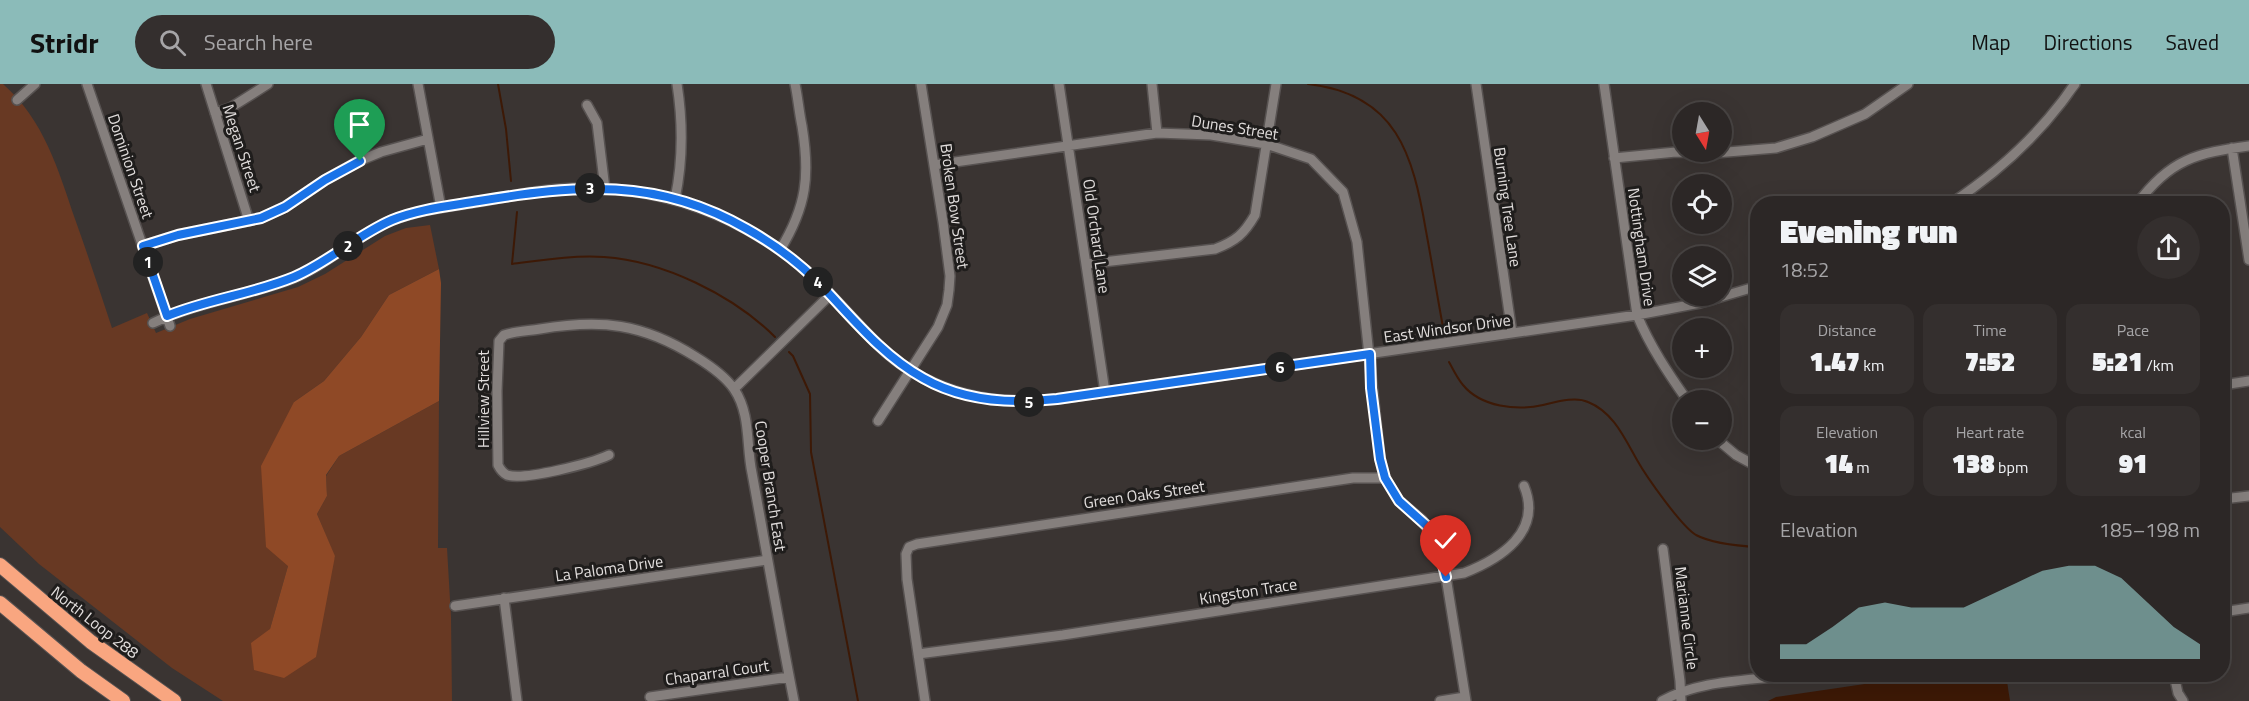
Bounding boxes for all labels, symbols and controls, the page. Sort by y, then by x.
search box [135,15,555,69]
text: Stridr [30,21,99,64]
text: Search here [204,25,313,59]
icon: search [156,26,189,59]
text: Map [1971,26,2011,58]
text: Directions [2044,26,2133,58]
text: Saved [2166,26,2219,58]
pin [334,99,385,161]
street label: Megan Street [217,101,268,195]
north arrow [1672,102,1732,162]
map controls [1672,102,1732,450]
icon: arrive [343,108,376,141]
street label: Dunes Street [1190,108,1281,146]
street label: Dominion Street [102,110,160,222]
street label: Broken Bow Street [934,142,976,271]
street label: Burning Tree Lane [1488,146,1528,268]
pin: 3 [575,173,605,203]
button: locate [1672,174,1732,234]
text: 3 [586,176,594,200]
street label: Old Orchard Lane [1077,177,1117,295]
street label: Nottingham Drive [1622,186,1662,308]
text: Evening run [1780,206,1957,256]
button: share [2137,216,2200,279]
pin: 2 [333,231,363,261]
text: 2 [344,234,352,258]
button: layers [1672,246,1732,306]
pin: 1 [133,247,163,277]
text: 1 [144,250,152,274]
text: 18:52 [1780,254,1829,285]
pin: 4 [803,267,833,297]
text: 4 [814,270,822,294]
street label: East Windsor Drive [1382,307,1512,349]
button: + [1672,318,1732,378]
text: Distance [1818,318,1876,342]
text: Time [1973,318,2007,342]
text: Pace [2117,318,2149,342]
text: 1.47 [1810,342,1860,381]
text: 7:52 [1965,342,2015,381]
text: 5:21 [2092,342,2143,381]
street label: Hillview Street [471,350,495,448]
pin: 6 [1265,352,1295,382]
text: km [1860,353,1884,377]
text: /km [2143,353,2174,377]
text: 6 [1276,355,1284,379]
pin: 5 [1014,387,1044,417]
text: 5 [1025,390,1033,414]
button: − [1672,390,1732,450]
street label: Cooper Branch East [749,419,793,553]
text: Elevation [1816,420,1878,444]
text: Heart rate [1956,420,2024,444]
text: kcal [2120,420,2146,444]
text: 14 [1824,444,1853,483]
text: 138 [1952,444,1995,483]
text: 91 [2119,444,2147,483]
text: m [1853,455,1870,479]
text: bpm [1995,455,2028,479]
street label: Green Oaks Street [1082,474,1206,514]
text: Elevation [1780,514,1858,545]
text: 185–198 m [2099,514,2200,545]
pin [1420,515,1471,577]
icon: check [1429,524,1462,557]
street label: La Paloma Drive [554,549,664,587]
street label: Marianne Circle [1669,565,1705,671]
street label: Kingston Trace [1197,571,1299,611]
street label: North Loop 288 [46,580,144,664]
street label: Chaparral Court [663,653,771,691]

